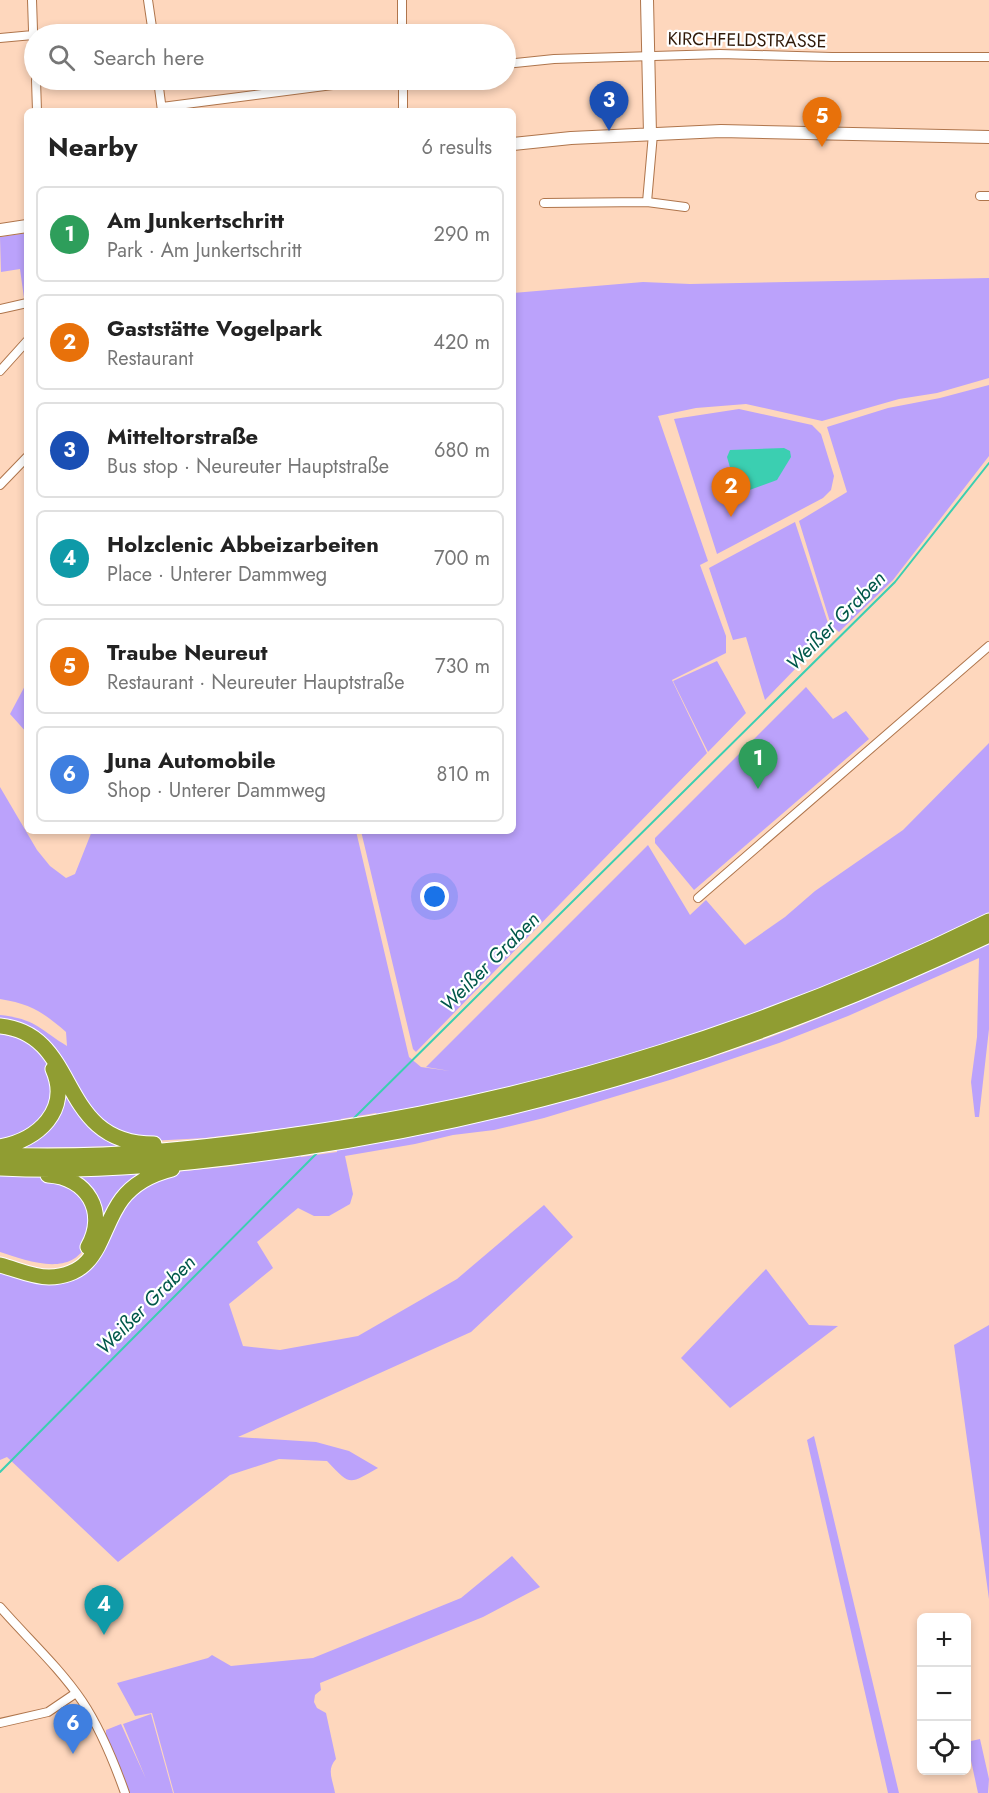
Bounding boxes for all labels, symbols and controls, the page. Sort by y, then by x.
search box [24,24,516,90]
street label: KIRCHFELDSTRASSE [667,26,827,54]
icon: search [45,41,78,74]
text: Search here [93,41,204,73]
pin: 3 [590,82,628,131]
pin: 5 [802,98,842,147]
text: Nearby [48,128,137,166]
text: 6 results [422,133,492,162]
text: Am Junkertschritt [107,204,284,236]
text: 1 [64,220,75,249]
text: 290 m [434,220,490,249]
text: Park · Am Junkertschritt [107,236,301,265]
text: Gaststätte Vogelpark [107,312,323,344]
text: 2 [63,328,76,357]
text: 420 m [433,328,490,357]
text: Restaurant [107,344,193,373]
text: Mitteltorstraße [107,420,258,452]
text: 3 [63,436,76,465]
text: 680 m [434,436,490,465]
text: Bus stop · Neureuter Hauptstraße [107,452,389,481]
pin: 2 [712,468,750,517]
text: Holzclenic Abbeizarbeiten [107,528,379,560]
text: 4 [63,544,76,573]
text: 700 m [434,544,490,573]
text: Place · Unterer Dammweg [107,560,327,589]
water label: Weißer Graben [780,565,892,677]
text: Traube Neureut [107,636,268,668]
text: 5 [63,652,76,681]
text: 730 m [435,652,490,681]
text: Restaurant · Neureuter Hauptstraße [107,668,404,697]
pin: 1 [738,740,777,789]
text: Juna Automobile [107,744,276,776]
text: 6 [63,760,76,789]
text: 810 m [436,760,490,789]
text: Shop · Unterer Dammweg [107,776,326,805]
your location [420,882,449,911]
water label: Weißer Graben [434,906,546,1018]
water label: Weißer Graben [90,1249,202,1361]
pin: 4 [84,1586,124,1635]
map controls [917,1613,971,1775]
button: + [917,1613,971,1667]
button: − [917,1667,971,1721]
pin: 6 [54,1704,92,1754]
button: locate [917,1721,971,1775]

